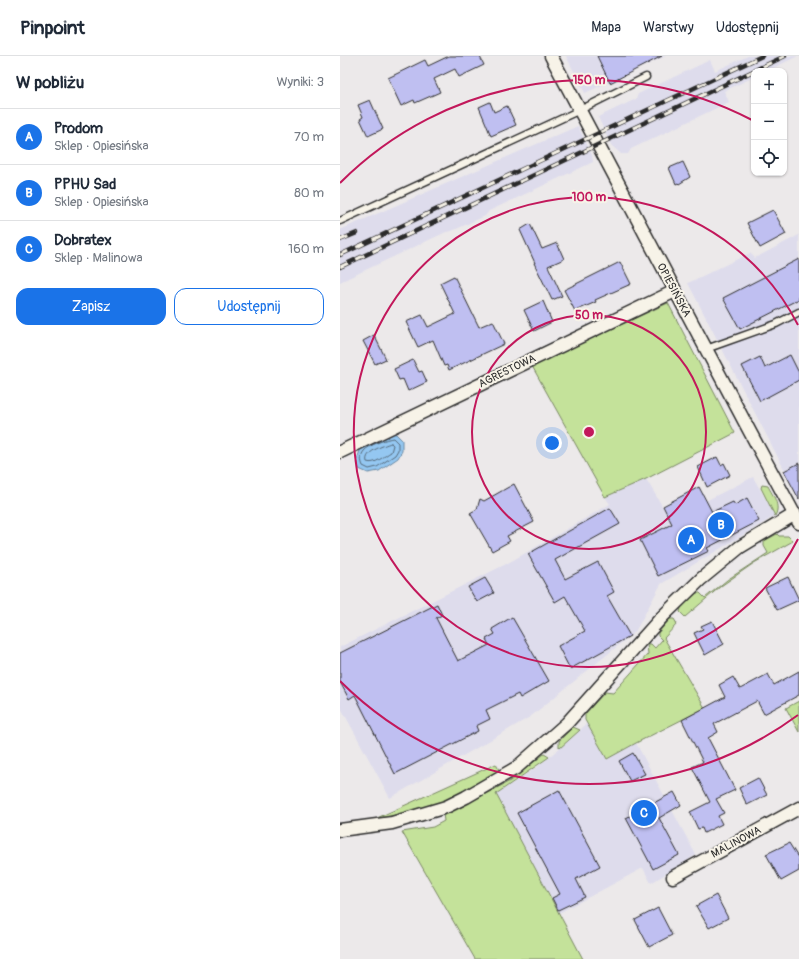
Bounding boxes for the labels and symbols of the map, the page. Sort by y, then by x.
text: 150 m [573,73,606,88]
text: 100 m [572,190,607,205]
street label: OPIESIŃSKA [654,261,694,319]
text: 50 m [575,308,603,323]
street label: AGRESTOWA [476,352,538,390]
centre of rings [582,425,596,439]
your location [542,433,562,453]
pin: B [708,510,734,540]
pin: A [678,525,704,555]
pin: C [631,798,657,828]
street label: MALINOWA [709,823,763,861]

